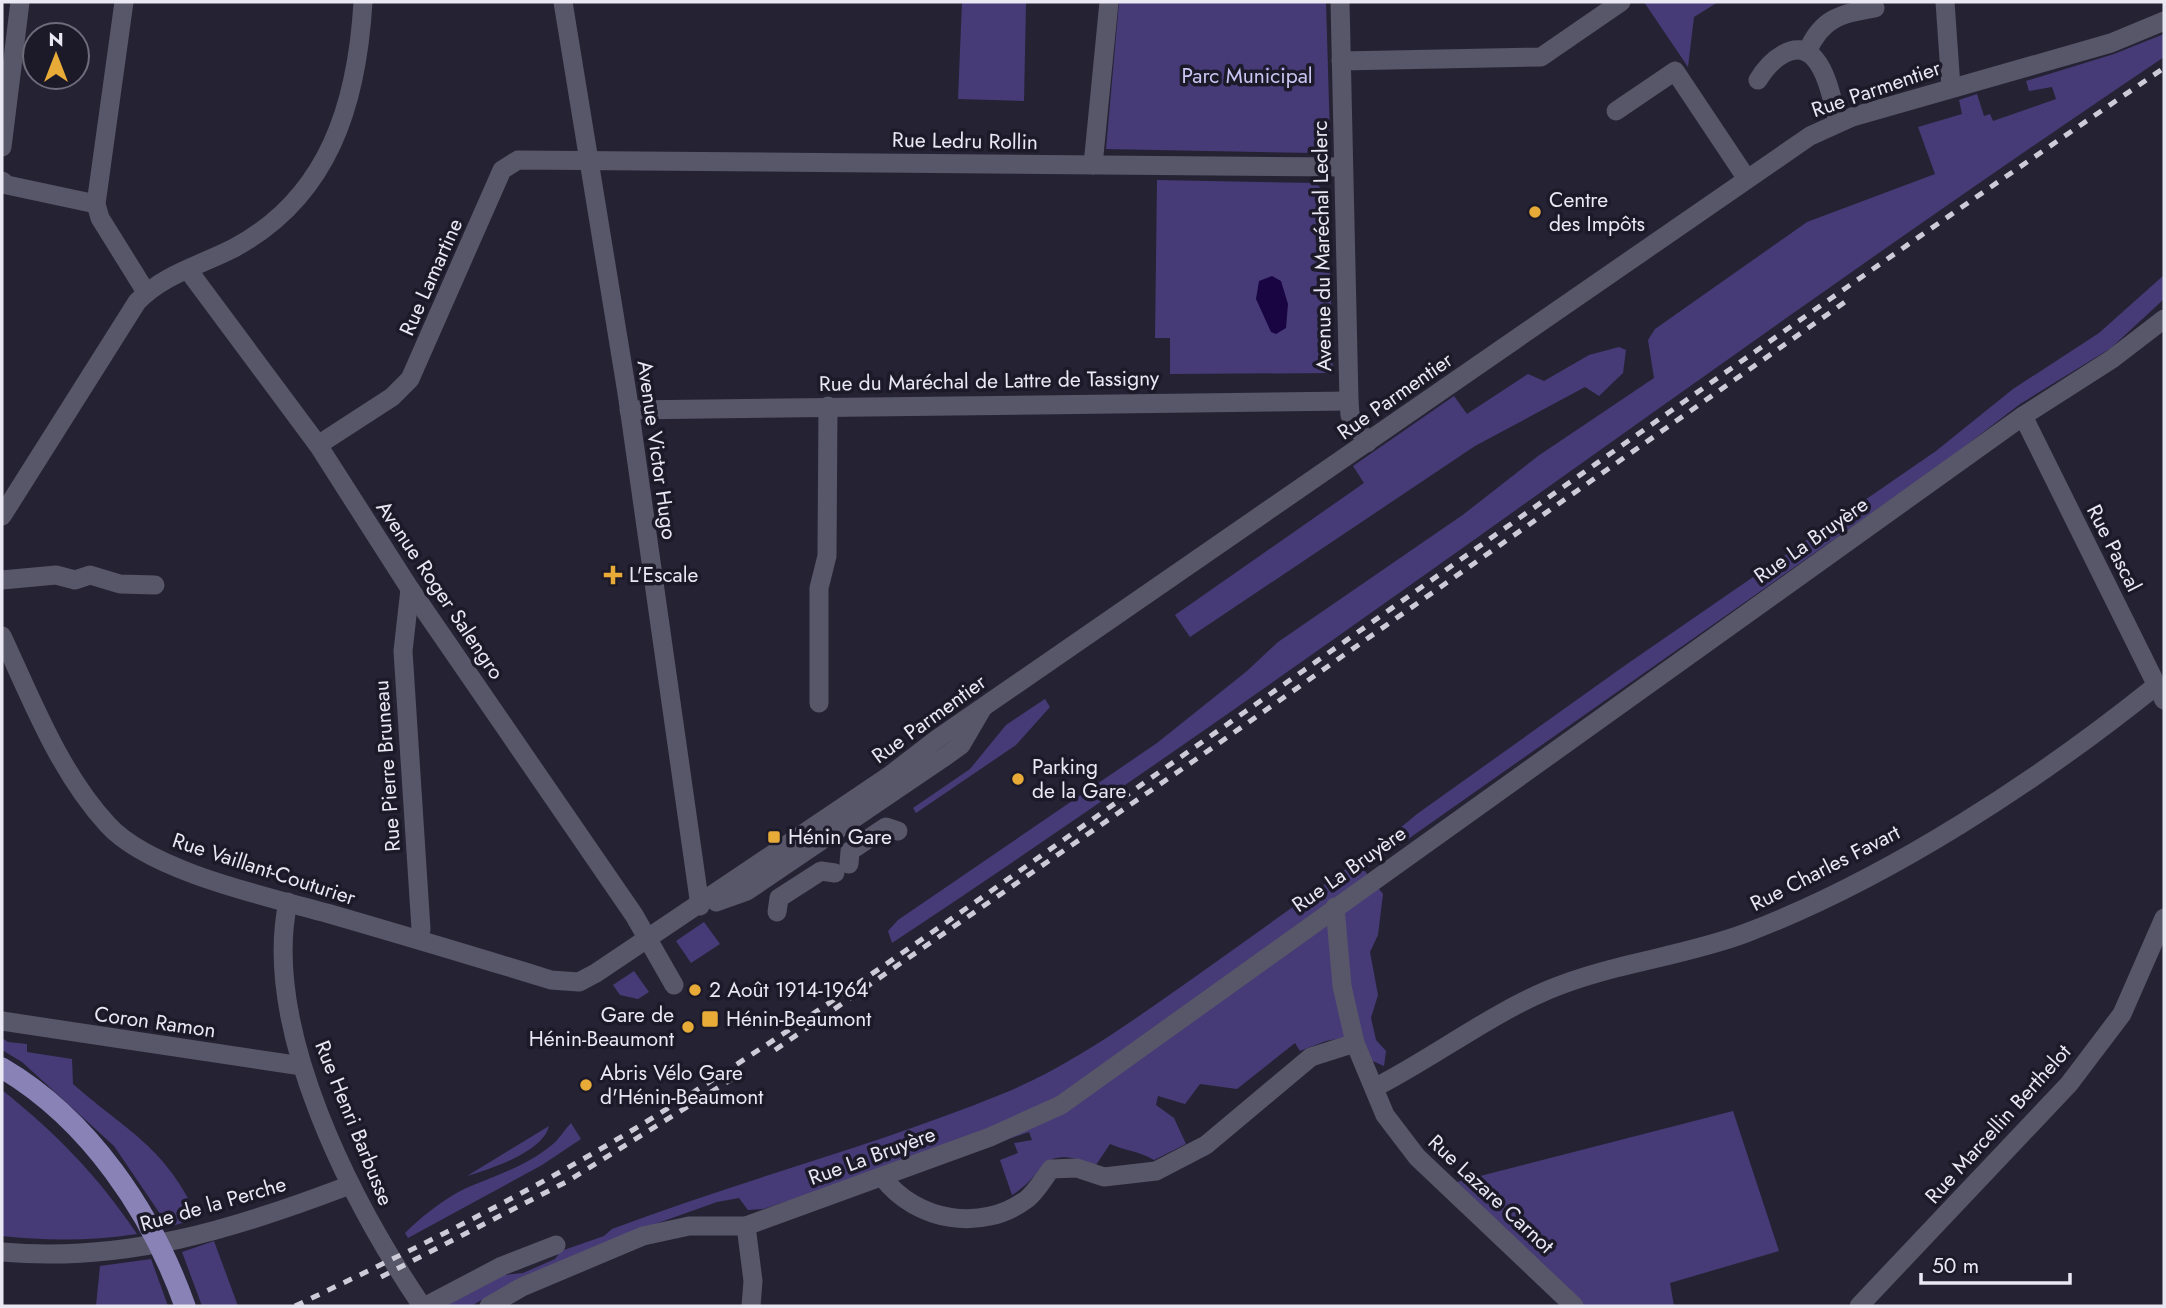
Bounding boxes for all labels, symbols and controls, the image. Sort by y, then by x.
north arrow [21,21,91,91]
text: N [48,26,64,53]
street label: Rue Parmentier [1807,53,1945,125]
park label: Parc Municipal [1181,61,1313,91]
street label: Avenue du Maréchal Leclerc [1305,120,1339,372]
street label: Rue Ledru Rollin [892,125,1038,157]
place label: Centre des Impôts [1549,185,1645,239]
marker: Centre des Impôts [1527,204,1543,220]
street label: Rue Lamartine [392,213,470,340]
street label: Rue Parmentier [1331,345,1459,447]
street label: Avenue Victor Hugo [630,359,684,541]
street label: Rue du Maréchal de Lattre de Tassigny [819,363,1160,399]
street label: Rue La Bruyère [1748,489,1874,590]
street label: Avenue Roger Salengro [369,495,511,685]
street label: Rue Pascal [2079,499,2149,597]
place label: L'Escale [629,560,699,590]
marker: L'Escale [603,565,623,585]
street label: Rue Parmentier [866,667,993,771]
street label: Rue Pierre Bruneau [366,679,408,853]
place label: Parking de la Gare [1032,752,1127,806]
marker: Parking de la Gare [1010,771,1026,787]
street label: Rue Charles Favart [1745,817,1905,919]
street label: Rue La Bruyère [1286,818,1412,919]
place label: Hénin Gare [788,822,892,852]
street label: Rue Vaillant-Couturier [168,825,360,913]
marker: Hénin Gare [766,829,782,845]
place label: 2 Août 1914-1964 [709,975,868,1005]
marker: 2 Août 1914-1964 [687,982,703,998]
street label: Coron Ramon [92,999,218,1045]
place label: Gare de Hénin-Beaumont [529,1000,674,1054]
place label: Hénin-Beaumont [726,1004,871,1034]
marker: Hénin-Beaumont [700,1009,720,1029]
marker: Gare de Hénin-Beaumont [680,1019,696,1035]
street label: Rue Henri Barbusse [307,1036,401,1210]
street label: Rue Marcellin Berthelot [1918,1038,2078,1210]
place label: Abris Vélo Gare d'Hénin-Beaumont [600,1058,763,1112]
marker: Abris Vélo Gare d'Hénin-Beaumont [578,1077,594,1093]
street label: Rue La Bruyère [804,1119,940,1193]
street label: Rue Lazare Carnot [1421,1128,1561,1260]
street label: Rue de la Perche [136,1169,290,1239]
scale bar [1921,1242,2070,1286]
text: 50 m [1932,1251,1979,1281]

